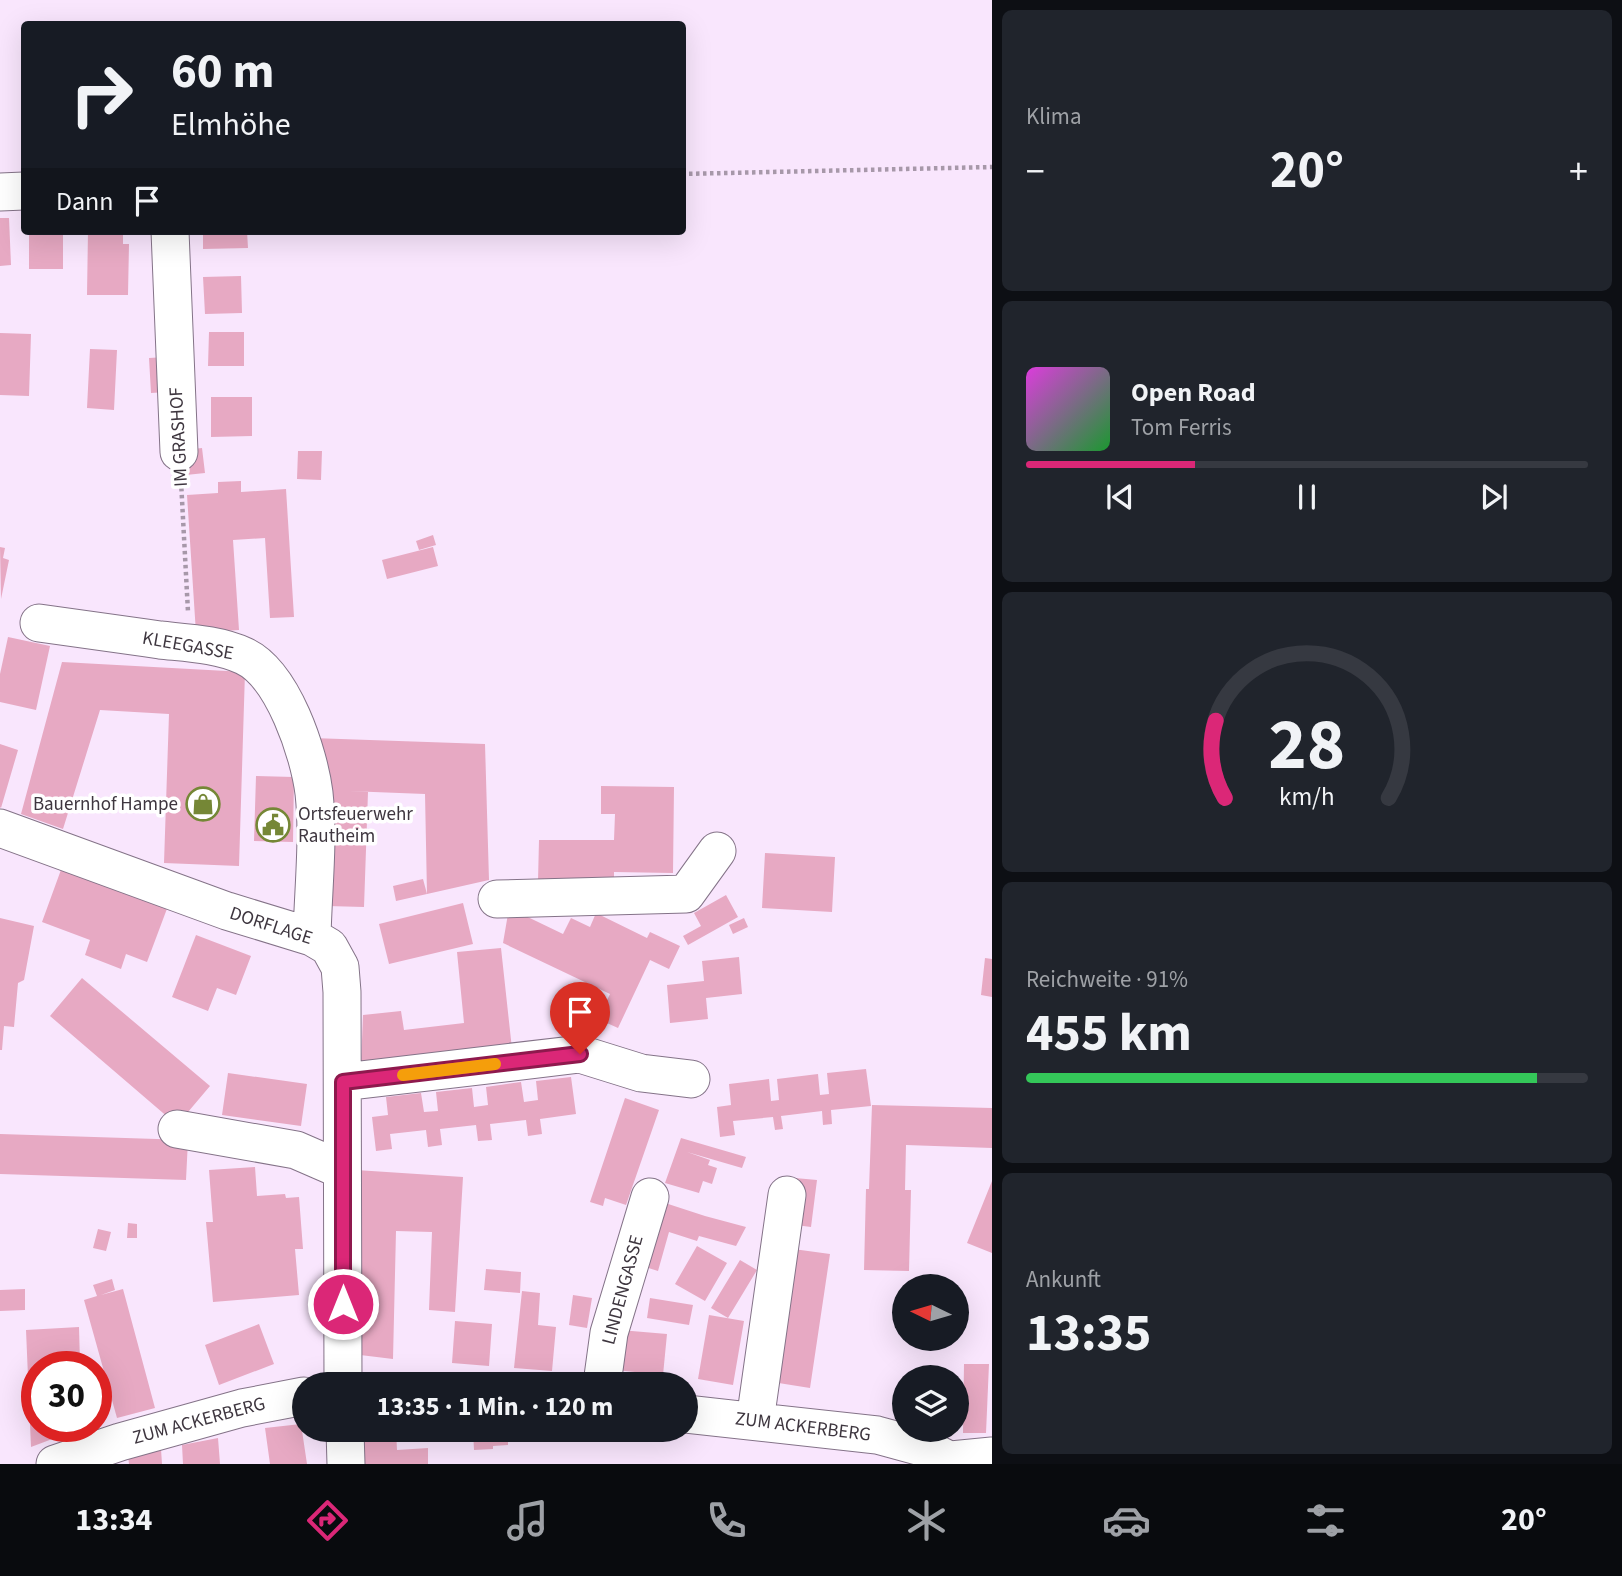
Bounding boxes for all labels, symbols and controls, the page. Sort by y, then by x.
text: 60 m [171,37,275,107]
icon: right [56,49,147,140]
text: Klima [1026,100,1082,133]
text: Elmhöhe [171,102,291,148]
text: 20° [1270,134,1344,208]
text: − [1026,145,1045,199]
text: + [1569,145,1588,199]
icon: arrive [128,182,166,220]
text: Dann [56,183,114,220]
text: Open Road [1131,374,1256,411]
street label: IM GRASHOF [163,386,195,488]
text: Tom Ferris [1131,411,1232,444]
icon: previous [1101,478,1139,516]
icon: pause [1288,478,1326,516]
icon: next [1475,478,1513,516]
street label: KLEEGASSE [140,625,236,667]
text: 28 [1269,693,1345,797]
text: km/h [1279,779,1335,815]
shop icon: Bauernhof Hampe [184,785,222,823]
place label: Bauernhof Hampe [33,791,178,818]
place label: Ortsfeuerwehr Rautheim [298,801,413,850]
public building icon: Ortsfeuerwehr Rautheim [254,806,292,844]
street label: DORFLAGE [226,900,316,952]
text: Reichweite · 91% [1026,963,1188,996]
pin [550,982,610,1054]
icon: arrive [561,993,599,1031]
text: 455 km [1026,997,1192,1071]
street label: LINDENGASSE [595,1232,651,1348]
text: Ankunft [1026,1263,1101,1296]
position arrow [306,1267,380,1341]
north arrow [892,1274,970,1351]
map controls [892,1274,969,1442]
text: 13:35 [1026,1297,1151,1371]
speed limit sign: 30 [21,1351,112,1442]
button: layers [892,1365,969,1442]
text: 13:35 · 1 Min. · 120 m [377,1388,613,1425]
street label: ZUM ACKERBERG [130,1390,268,1452]
street label: ZUM ACKERBERG [734,1405,872,1449]
icon: directions [303,1496,352,1545]
icon: music [503,1496,552,1545]
icon: phone [702,1496,751,1545]
icon: climate [902,1496,951,1545]
icon: car [1102,1496,1151,1545]
icon: filters [1301,1496,1350,1545]
text: 13:34 [75,1497,153,1543]
text: 20° [1501,1497,1547,1543]

